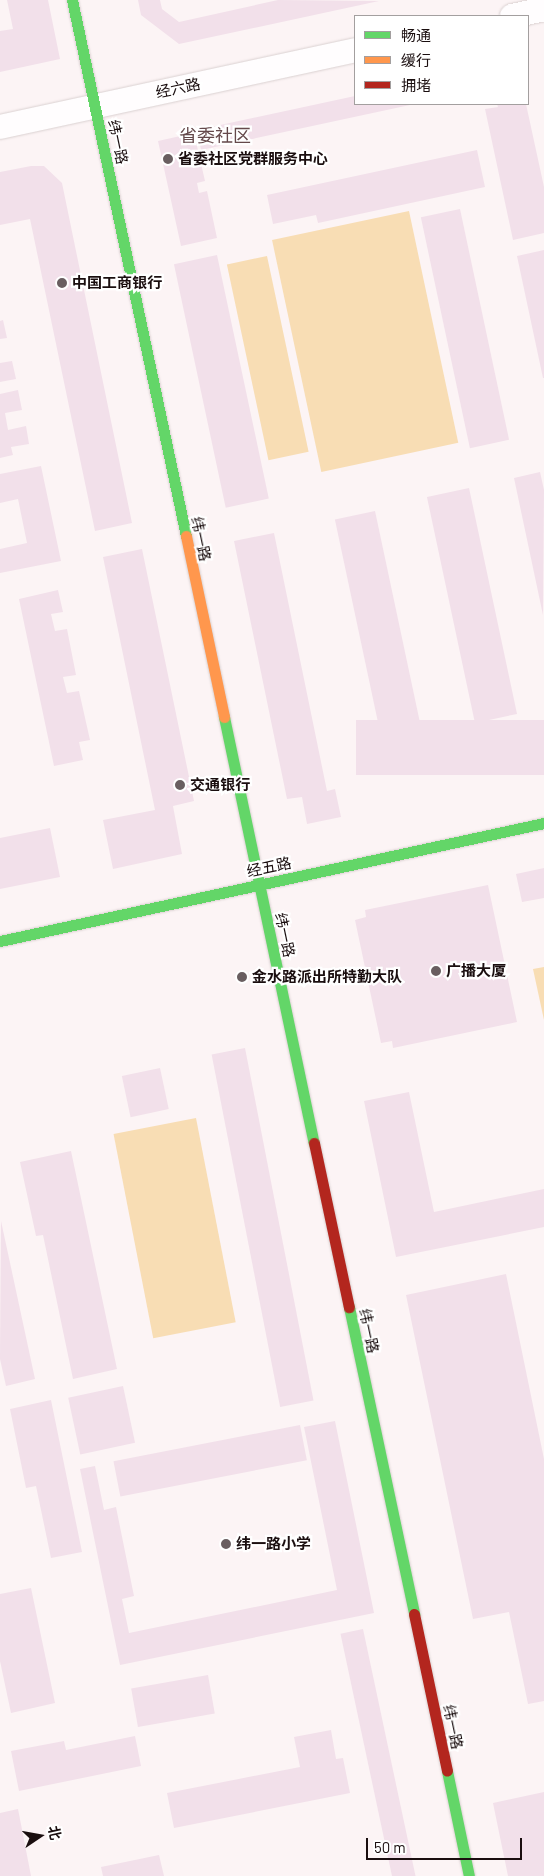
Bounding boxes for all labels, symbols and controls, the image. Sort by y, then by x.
legend [354,15,529,105]
text: 畅通 [401,26,431,44]
text: 缓行 [401,51,431,69]
street label: 经六路 [154,75,202,101]
text: 拥堵 [401,76,431,94]
street label: 纬一路 [105,118,131,166]
district label: 省委社区 [179,124,251,146]
place label: 省委社区党群服务中心 [178,150,328,168]
marker: 省委社区党群服务中心 [162,153,174,165]
place label: 中国工商银行 [72,274,162,292]
marker: 中国工商银行 [56,277,68,289]
street label: 纬一路 [188,515,214,563]
place label: 交通银行 [190,776,250,794]
marker: 交通银行 [174,779,186,791]
street label: 经五路 [245,854,293,880]
street label: 纬一路 [272,911,298,959]
place label: 广播大厦 [446,962,506,980]
marker: 广播大厦 [430,965,442,977]
place label: 金水路派出所特勤大队 [252,968,402,986]
marker: 金水路派出所特勤大队 [236,971,248,983]
street label: 纬一路 [356,1307,382,1355]
place label: 纬一路小学 [236,1535,311,1553]
marker: 纬一路小学 [220,1538,232,1550]
street label: 纬一路 [440,1703,466,1751]
north arrow [15,1811,65,1861]
text: 北 [45,1824,65,1841]
scale bar [369,1828,525,1860]
text: 50 m [374,1838,406,1856]

